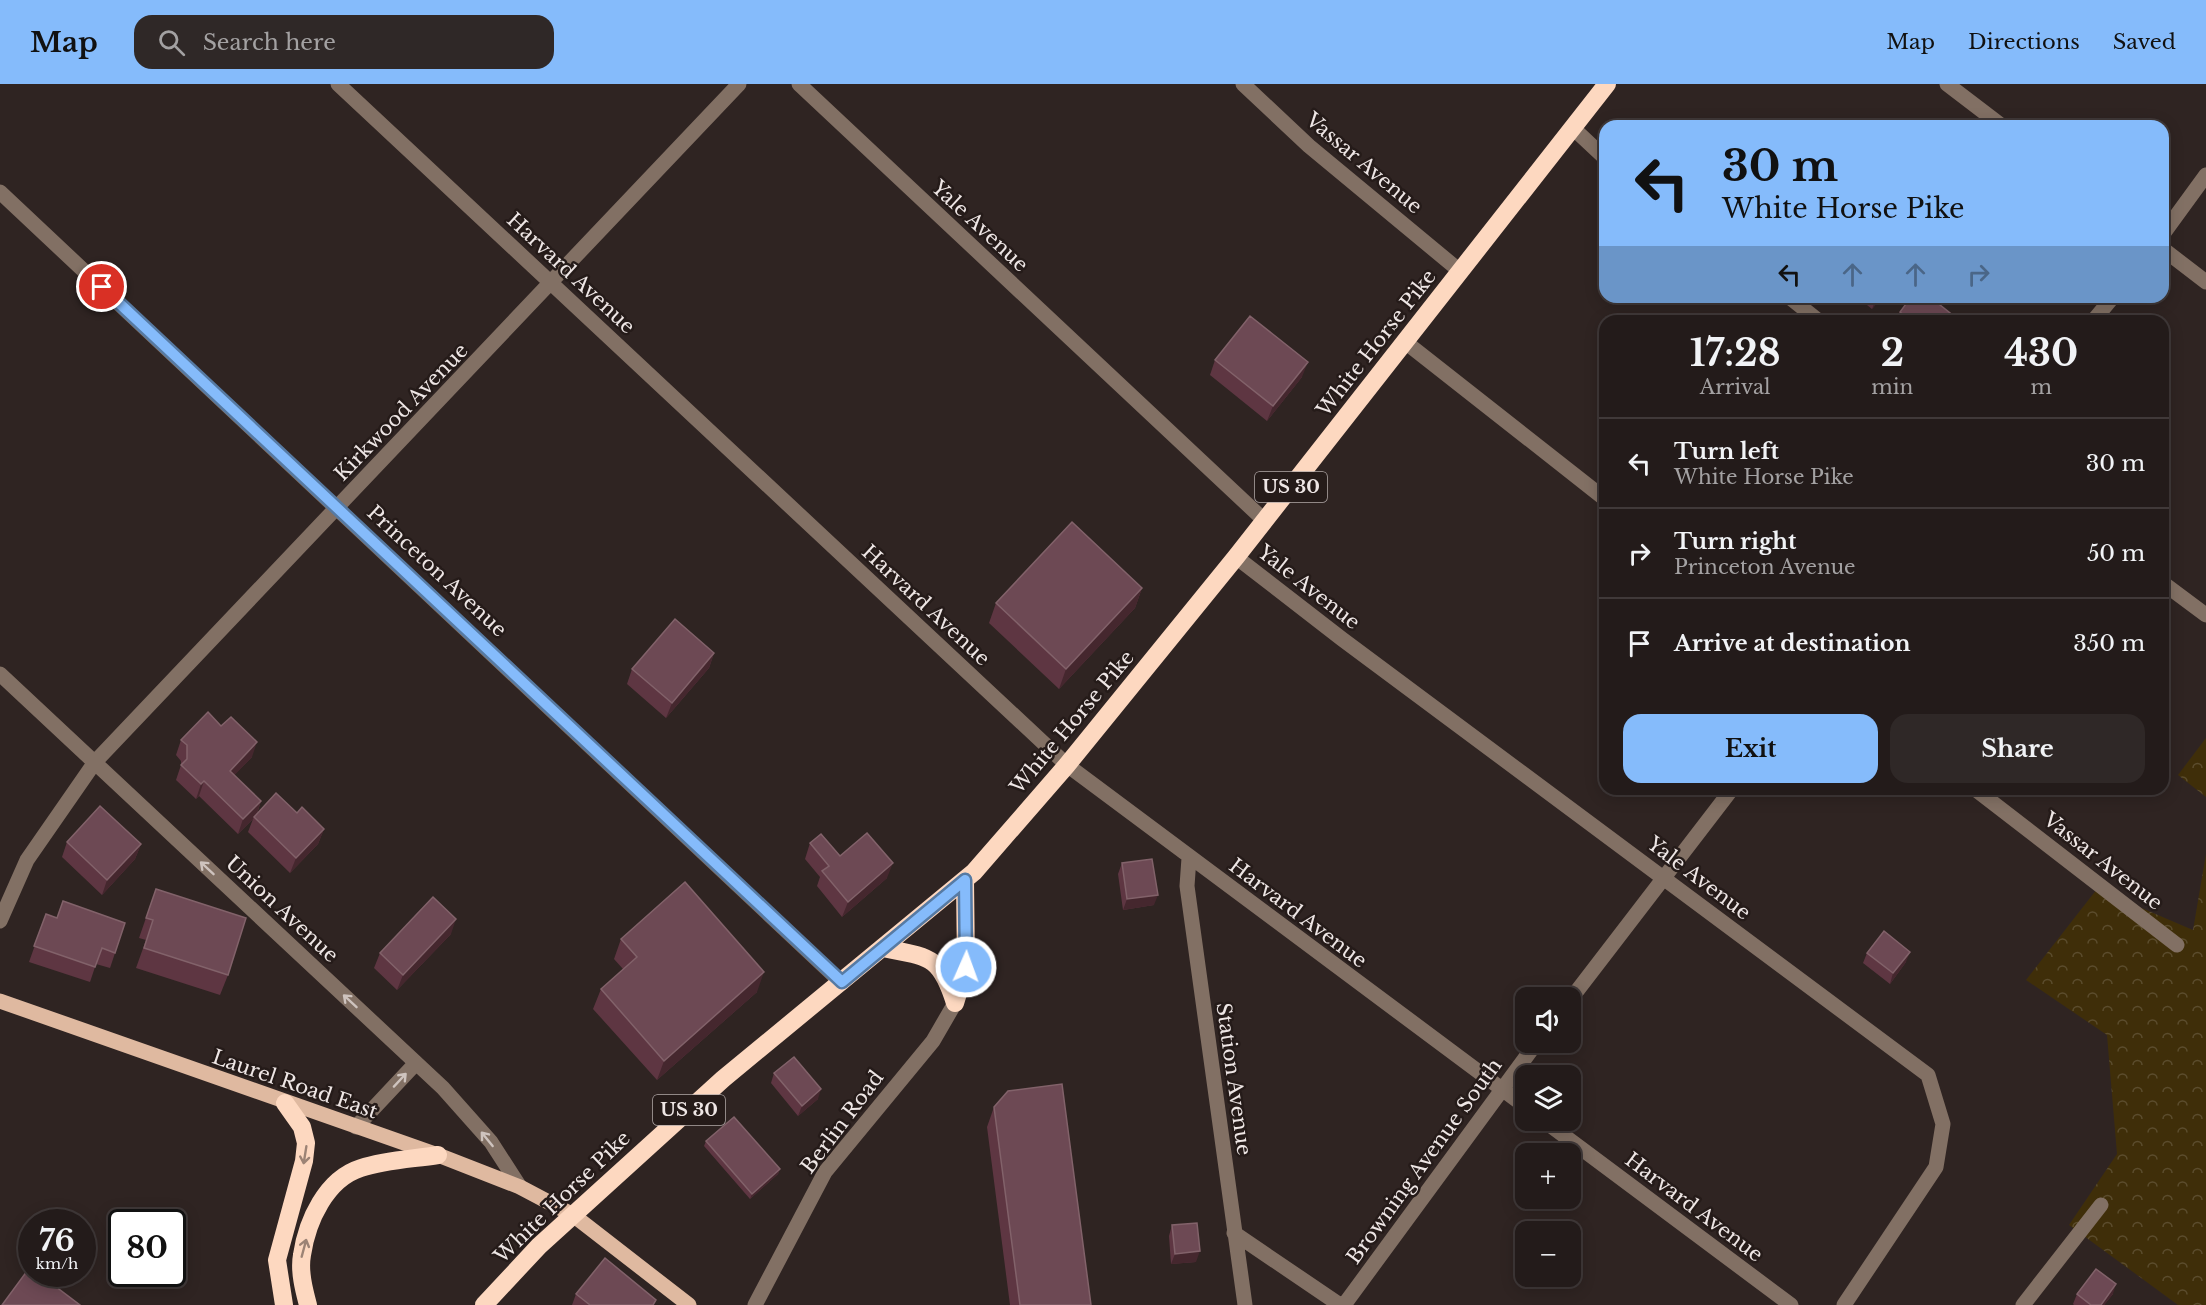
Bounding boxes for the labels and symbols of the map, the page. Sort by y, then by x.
street label: Vassar Avenue [1300,107,1427,219]
street label: Yale Avenue [926,175,1033,277]
street label: Harvard Avenue [502,208,640,338]
pin [76,261,127,312]
street label: White Horse Pike [1311,265,1441,422]
street label: Kirkwood Avenue [329,338,473,486]
road number: US 30 [1255,472,1327,502]
street label: Princeton Avenue [362,500,512,642]
street label: Yale Avenue [1252,539,1365,634]
street label: Harvard Avenue [857,540,995,670]
street label: White Horse Pike [1004,645,1139,799]
street label: Vassar Avenue [2038,807,2167,915]
street label: Yale Avenue [1642,831,1755,925]
street label: Union Avenue [221,851,343,967]
street label: Harvard Avenue [1224,853,1372,973]
one-way arrow [200,860,215,875]
position arrow [934,935,998,999]
one-way arrow [342,994,357,1008]
street label: Station Avenue [1211,1001,1257,1157]
street label: Laurel Road East [209,1044,381,1124]
street label: Browning Avenue South [1341,1053,1507,1268]
street label: Berlin Road [796,1066,888,1178]
one-way arrow [393,1072,407,1087]
road number: US 30 [653,1095,725,1125]
street label: White Horse Pike [488,1126,635,1269]
one-way arrow [481,1131,494,1147]
one-way arrow [299,1145,310,1165]
street label: Harvard Avenue [1620,1147,1768,1267]
speed limit sign: 80 [108,1209,186,1287]
one-way arrow [299,1239,311,1258]

